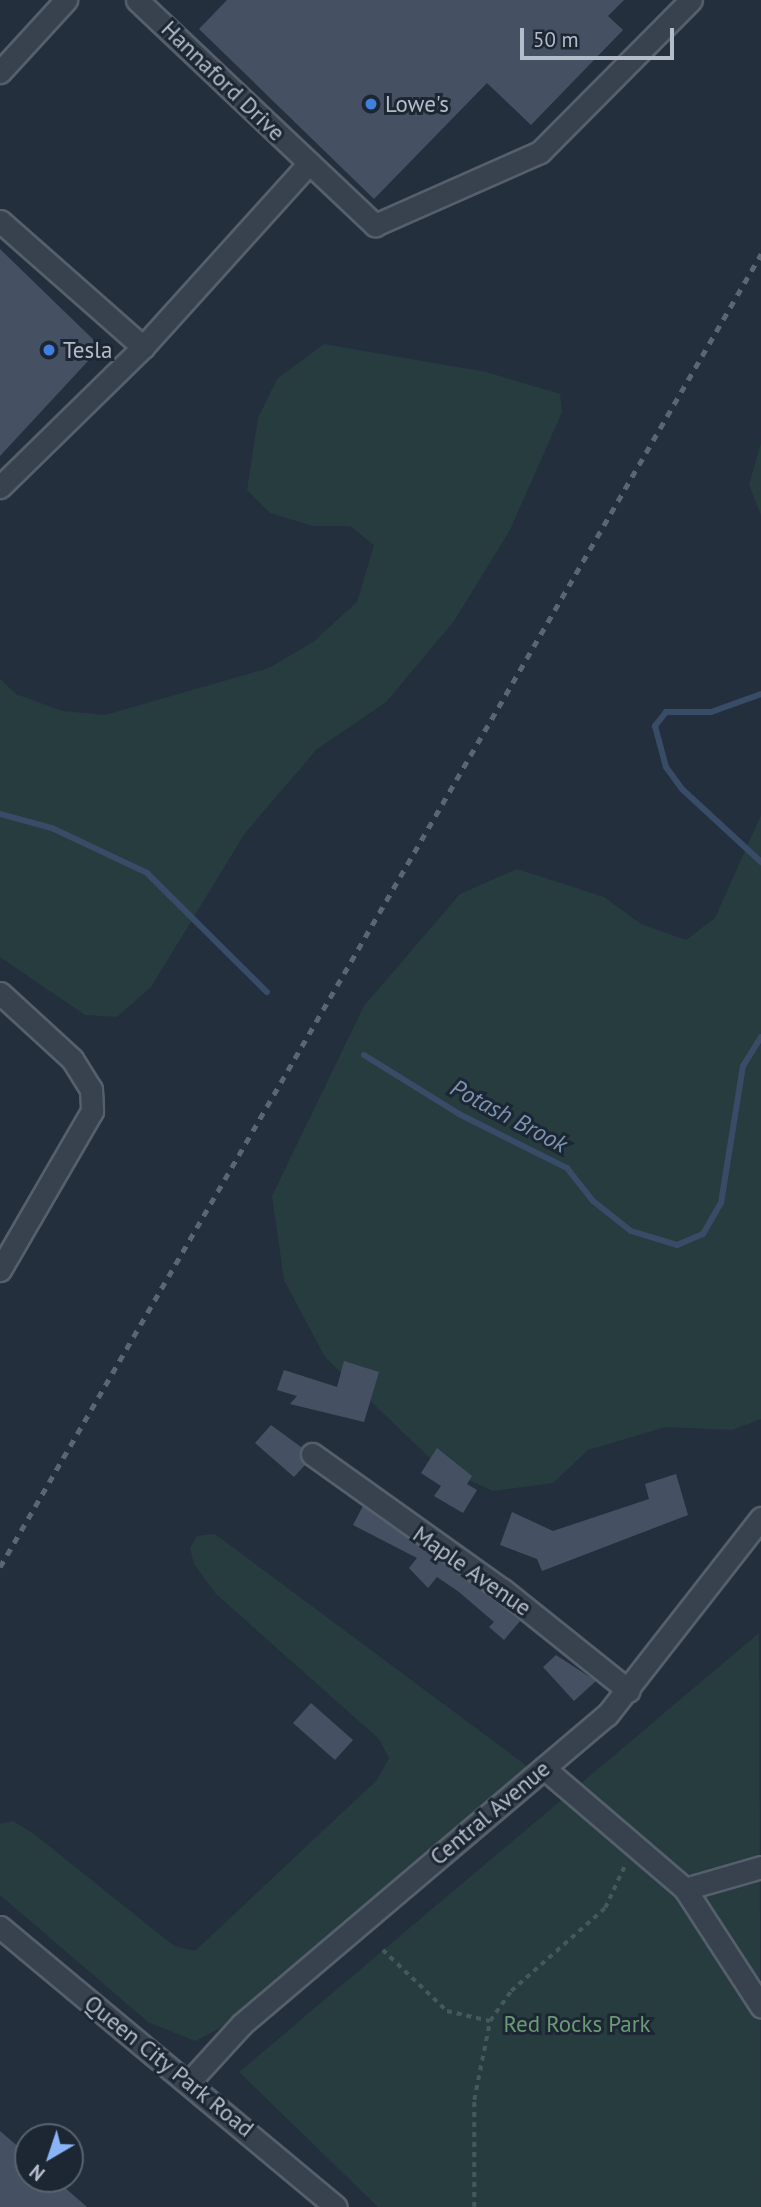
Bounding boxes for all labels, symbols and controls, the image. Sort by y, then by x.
scale bar [523,14,677,58]
street label: Hannaford Drive [156,15,290,147]
text: 50 m [533,26,579,53]
place label: Lowe's [385,90,449,118]
marker: Lowe's [363,96,379,112]
place label: Tesla [63,336,112,364]
marker: Tesla [41,342,57,358]
water label: Potash Brook [446,1073,572,1159]
street label: Maple Avenue [407,1520,537,1622]
street label: Central Avenue [424,1755,556,1871]
street label: Queen City Park Road [78,1989,260,2143]
park label: Red Rocks Park [503,2010,651,2038]
north arrow [14,2123,84,2193]
text: N [25,2160,49,2186]

